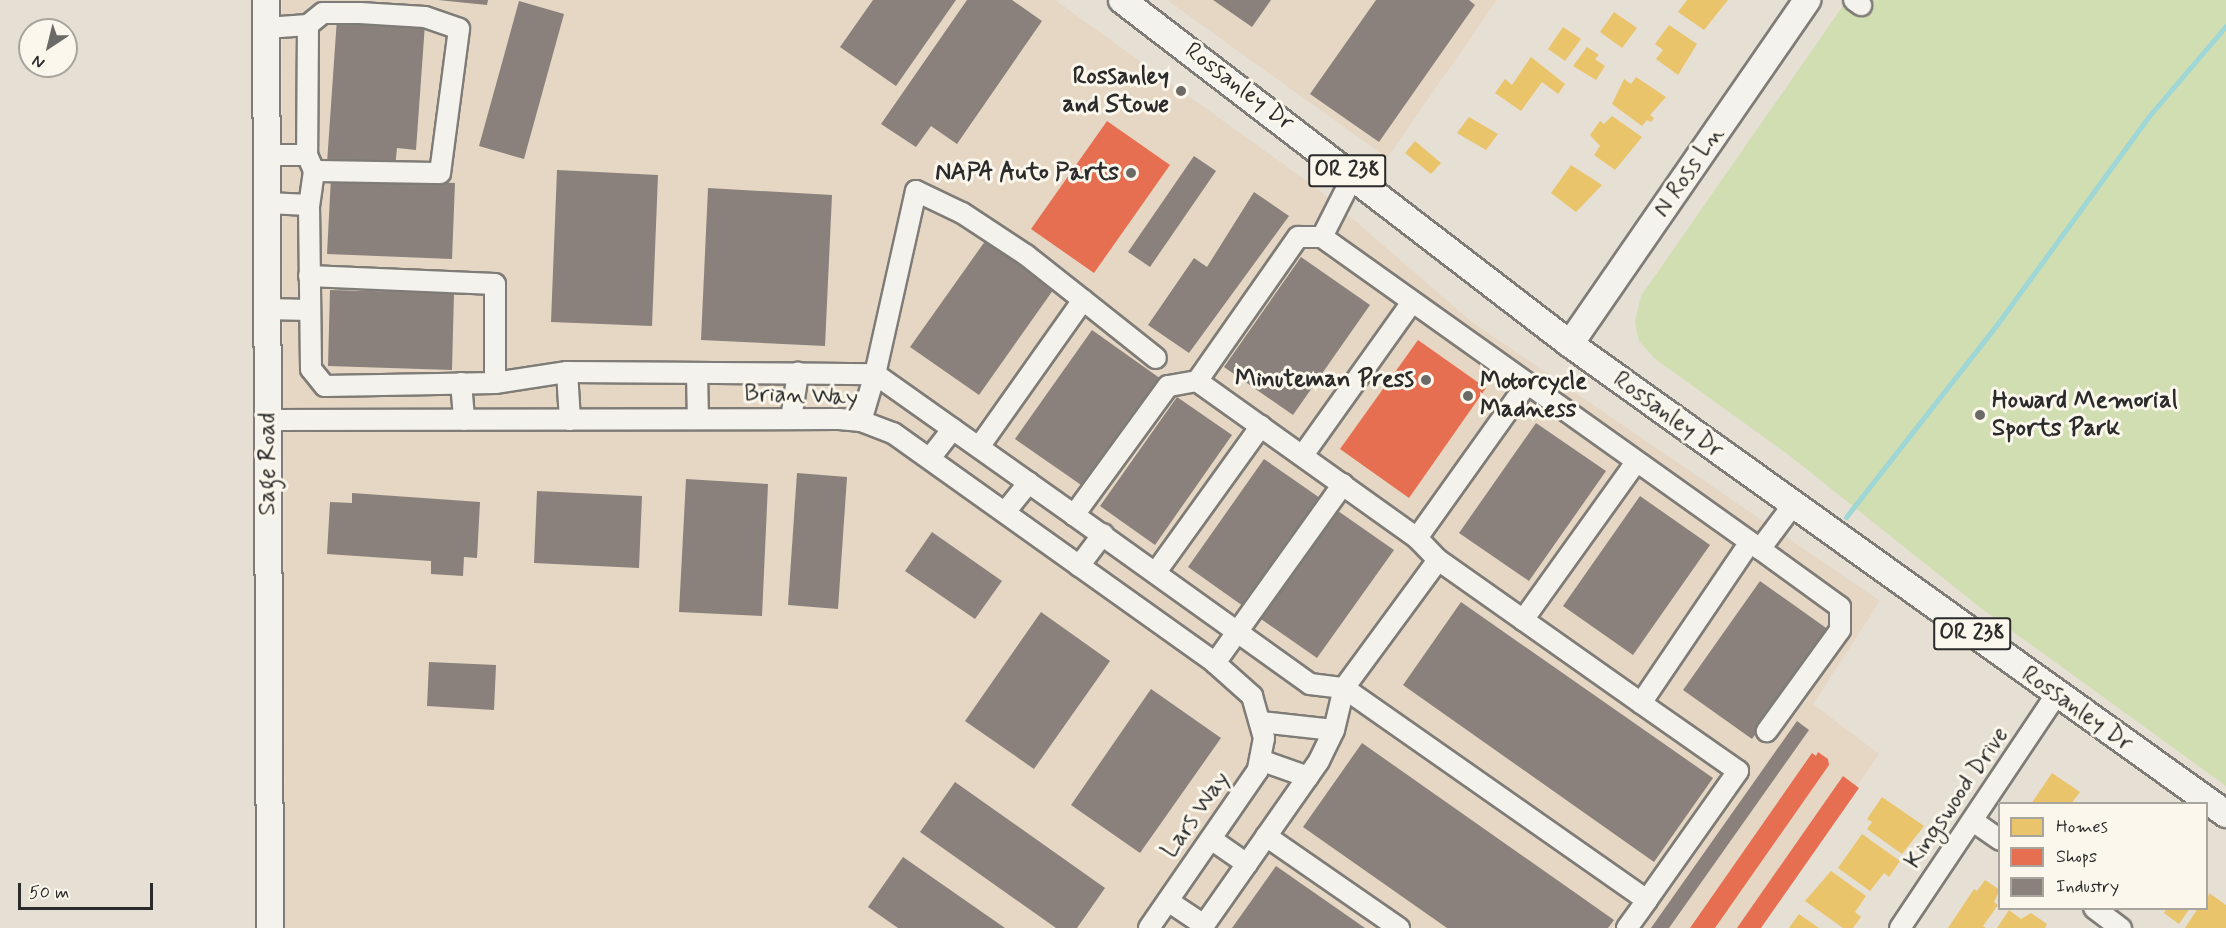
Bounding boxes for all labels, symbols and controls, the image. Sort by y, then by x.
north arrow [18,18,78,78]
street label: Rossanley Dr [1179,37,1299,137]
text: N [28,50,49,73]
place label: Rossanley and Stowe [1064,63,1169,119]
marker: Rossanley and Stowe [1174,84,1188,98]
street label: N Ross Ln [1648,122,1730,222]
road number: OR 238 [1308,152,1386,190]
place label: NAPA Auto Parts [945,159,1119,187]
marker: NAPA Auto Parts [1124,166,1138,180]
street label: Rossanley Dr [1607,365,1729,465]
place label: Minuteman Press [1238,366,1414,394]
place label: Motorcycle Madness [1480,368,1587,424]
marker: Minuteman Press [1419,373,1433,387]
street label: Brian Way [744,380,858,412]
place label: Howard Memorial Sports Park [1992,387,2175,443]
marker: Motorcycle Madness [1461,389,1475,403]
marker: Howard Memorial Sports Park [1973,408,1987,422]
street label: Sage Road [254,413,282,515]
road number: OR 238 [1933,615,2011,653]
street label: Rossanley Dr [2016,660,2138,758]
street label: Kingswood Drive [1899,722,2015,874]
street label: Lars Way [1156,766,1236,864]
legend [1998,802,2208,910]
text: Homes [2056,815,2108,839]
text: Shops [2056,845,2097,869]
scale bar [21,871,156,909]
text: Industry [2056,875,2119,899]
text: 50 m [29,881,69,905]

